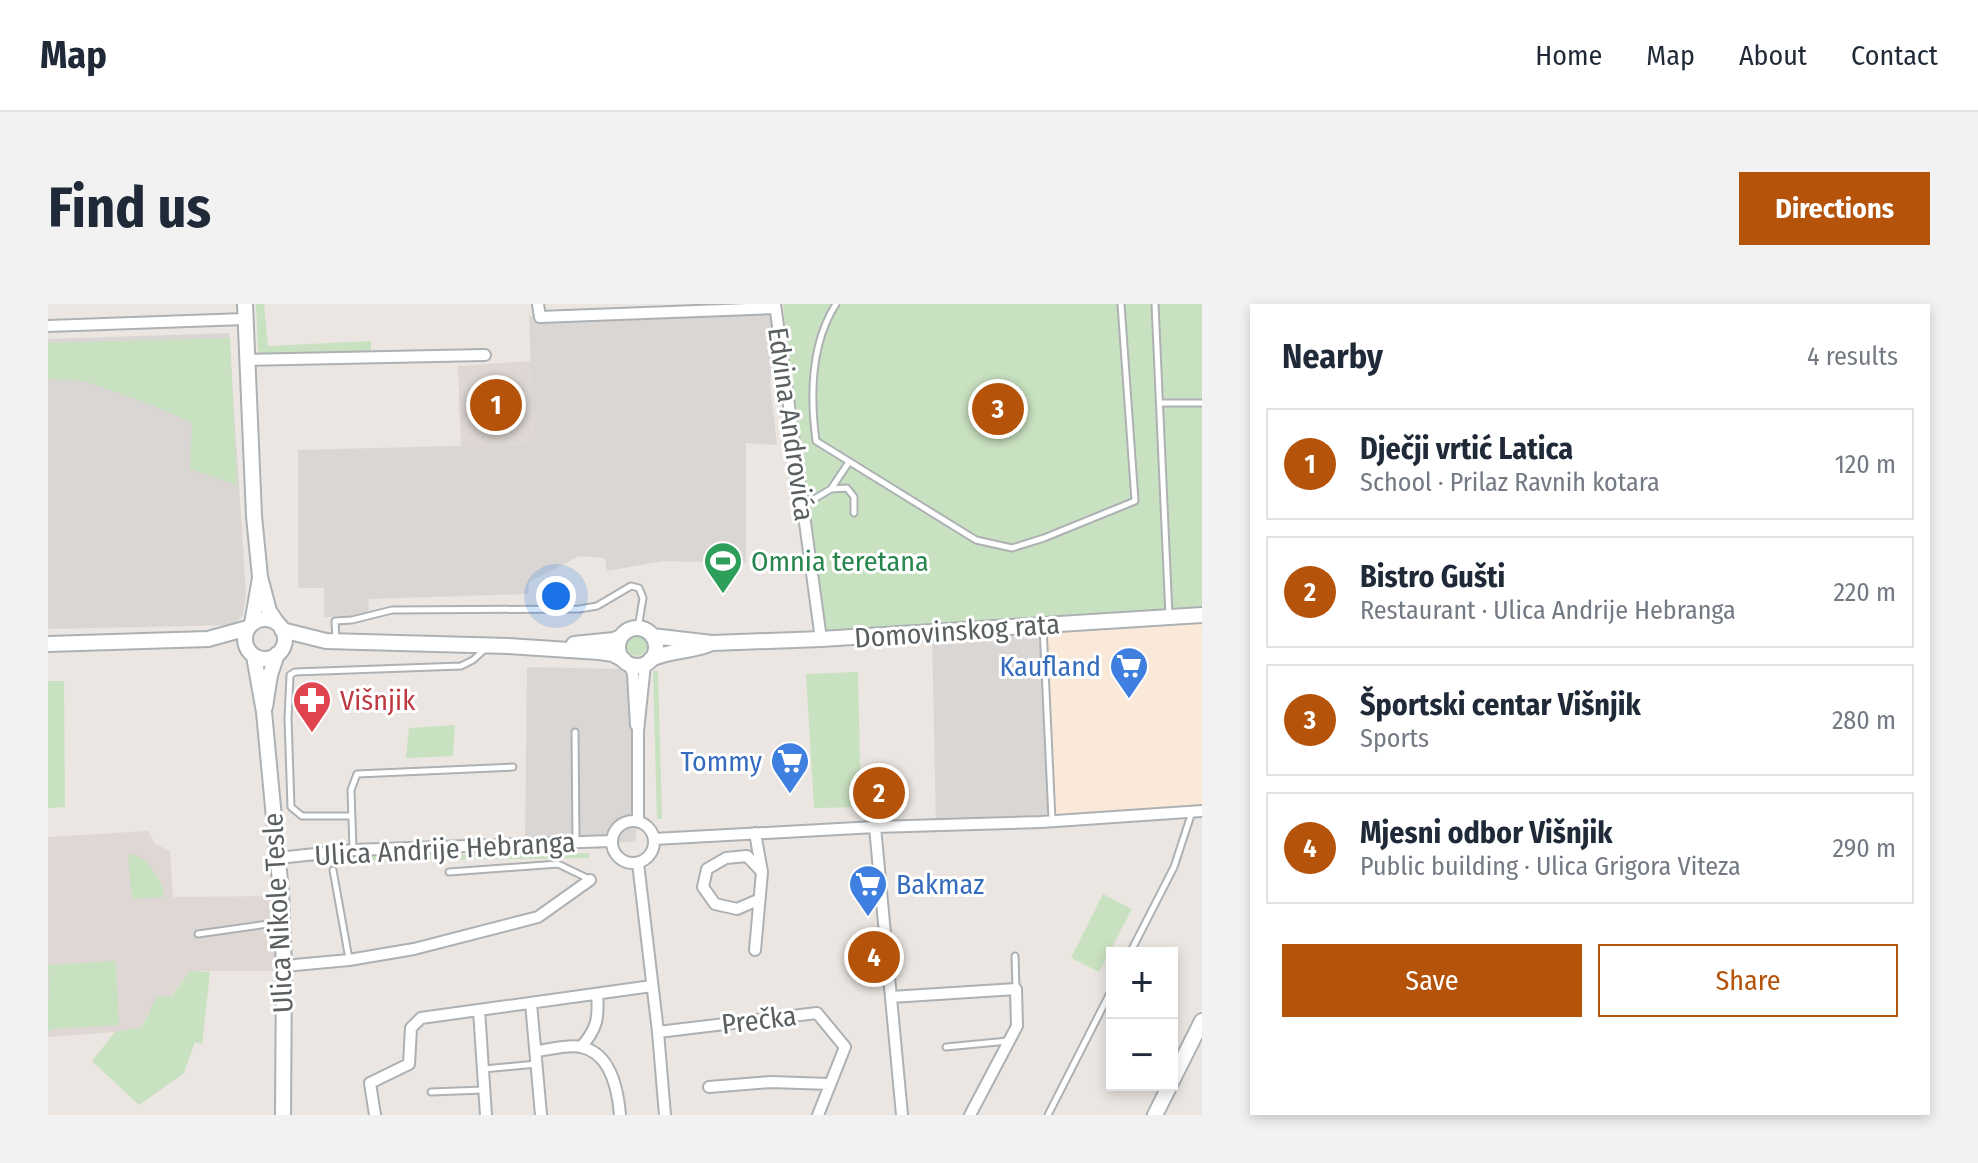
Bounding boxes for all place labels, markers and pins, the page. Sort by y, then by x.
pin: 1 [470,375,522,435]
pin: 3 [972,379,1024,439]
sports icon: Omnia teretana [702,540,744,595]
place label: Omnia teretana [751,545,929,578]
supermarket icon: Kaufland [1108,645,1150,700]
place label: Kaufland [999,650,1101,683]
pharmacy icon: Višnjik [291,679,333,734]
place label: Višnjik [340,684,416,717]
supermarket icon: Tommy [769,740,811,795]
place label: Tommy [680,745,763,778]
pin: 2 [853,763,905,823]
supermarket icon: Bakmaz [847,863,889,918]
place label: Bakmaz [896,868,984,901]
pin: 4 [848,927,900,987]

